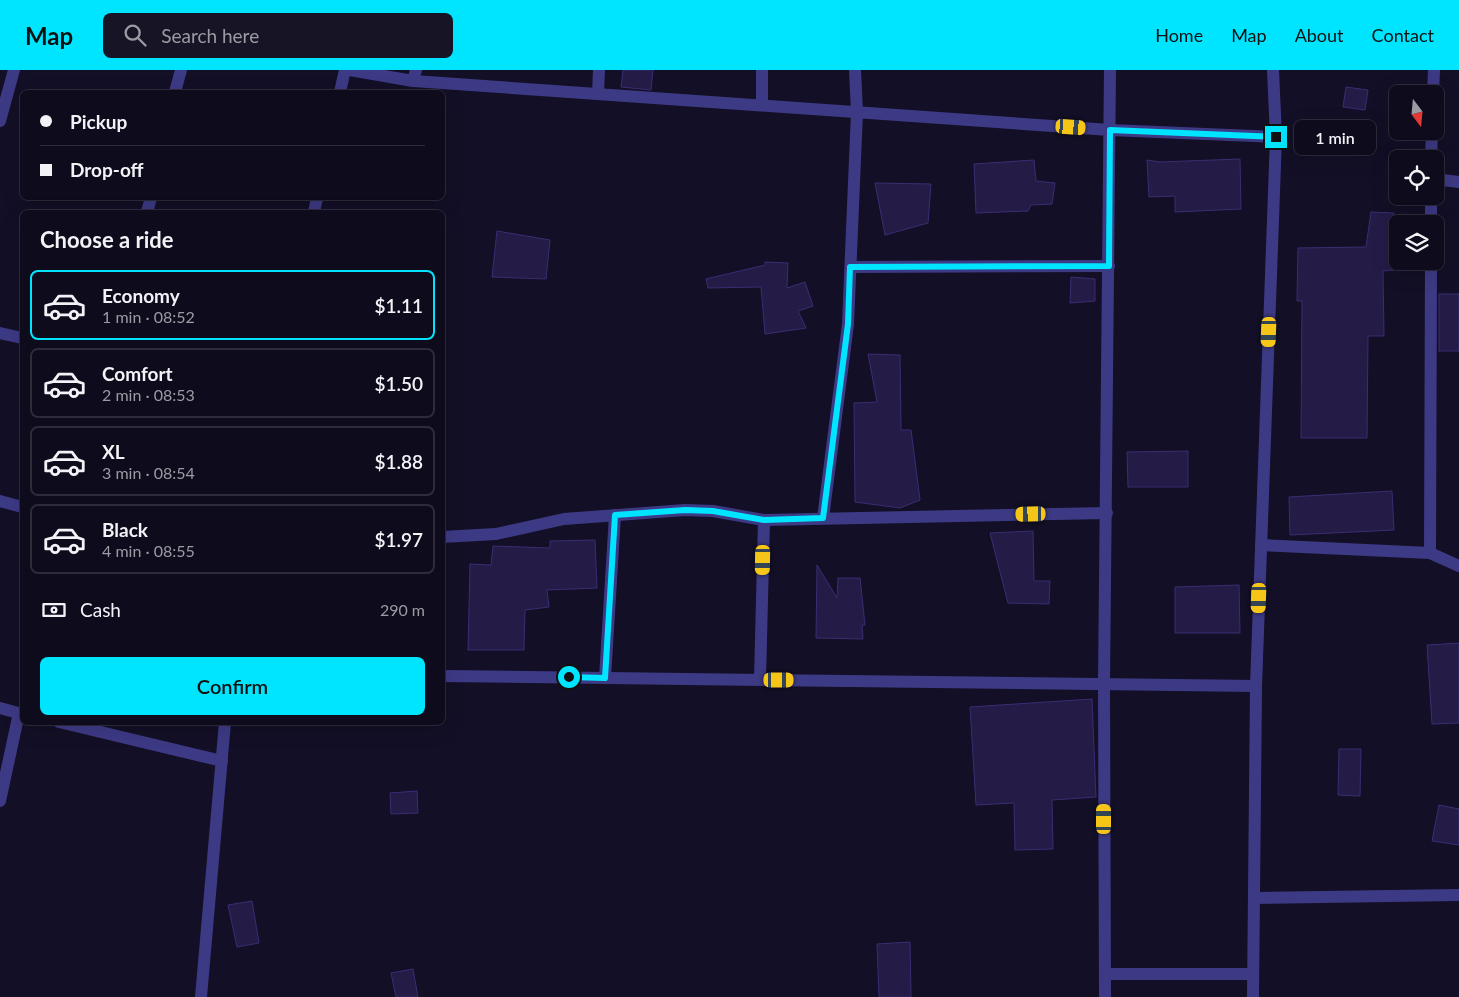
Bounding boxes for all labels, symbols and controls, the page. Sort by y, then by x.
search box [103,13,453,58]
text: Map [25,21,73,50]
icon: search [121,21,149,49]
text: Search here [161,24,259,47]
text: Home [1155,24,1203,46]
text: Map [1231,24,1267,46]
text: About [1295,24,1344,46]
text: Contact [1372,24,1434,46]
north arrow [1389,85,1444,140]
map controls [1389,85,1444,270]
text: Pickup [70,110,127,133]
car [1055,118,1086,136]
callout: 1 min [1294,120,1376,154]
route end [1265,126,1287,148]
text: 1 min [1315,128,1355,147]
button: locate [1389,150,1444,205]
text: Drop-off [70,158,144,181]
button: layers [1389,215,1444,270]
text: Choose a ride [40,226,174,253]
icon: car [42,283,87,328]
text: Economy [102,284,180,307]
text: $1.11 [374,294,423,317]
text: 1 min · 08:52 [102,307,195,326]
car [1260,317,1277,347]
icon: car [42,361,87,406]
text: Comfort [102,362,173,385]
text: $1.50 [374,372,423,395]
text: 2 min · 08:53 [102,385,195,404]
icon: car [42,439,87,484]
text: XL [102,440,125,463]
text: $1.88 [374,450,423,473]
text: 3 min · 08:54 [102,463,195,482]
car [1015,506,1046,522]
icon: car [42,517,87,562]
text: Black [102,518,148,541]
text: $1.97 [374,528,423,551]
text: 4 min · 08:55 [102,541,195,560]
car [755,545,770,575]
car [1250,583,1267,613]
icon: cash [40,596,68,624]
text: Cash [80,598,121,621]
text: 290 m [380,600,425,619]
button: Confirm [40,657,425,715]
route start [558,666,580,688]
car [764,673,794,688]
car [1096,804,1111,834]

